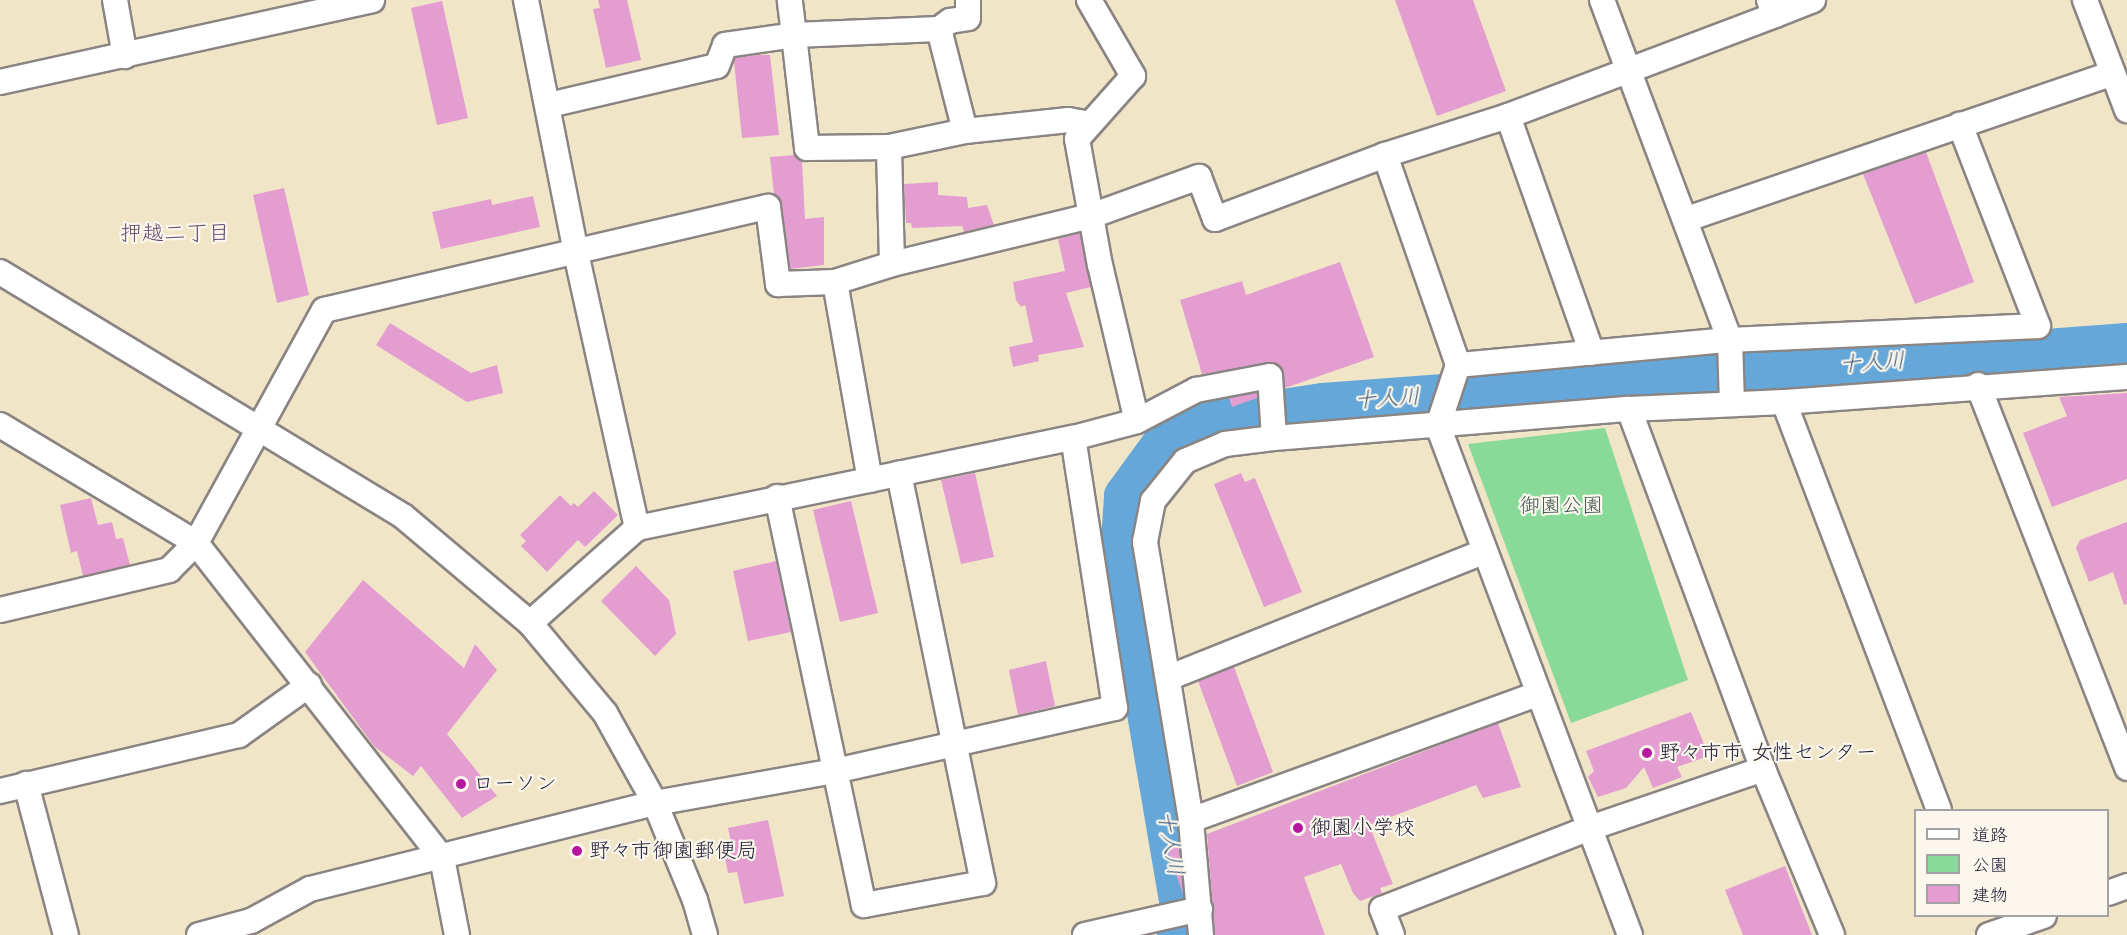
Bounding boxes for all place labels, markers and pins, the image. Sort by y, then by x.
place label: 野々市市 女性センター [1659,740,1877,766]
marker: 野々市市 女性センター [1640,746,1654,760]
place label: ローソン [473,771,557,797]
marker: ローソン [454,777,468,791]
place label: 御園小学校 [1310,815,1415,841]
marker: 御園小学校 [1291,821,1305,835]
place label: 野々市御園郵便局 [589,838,757,864]
marker: 野々市御園郵便局 [570,844,584,858]

